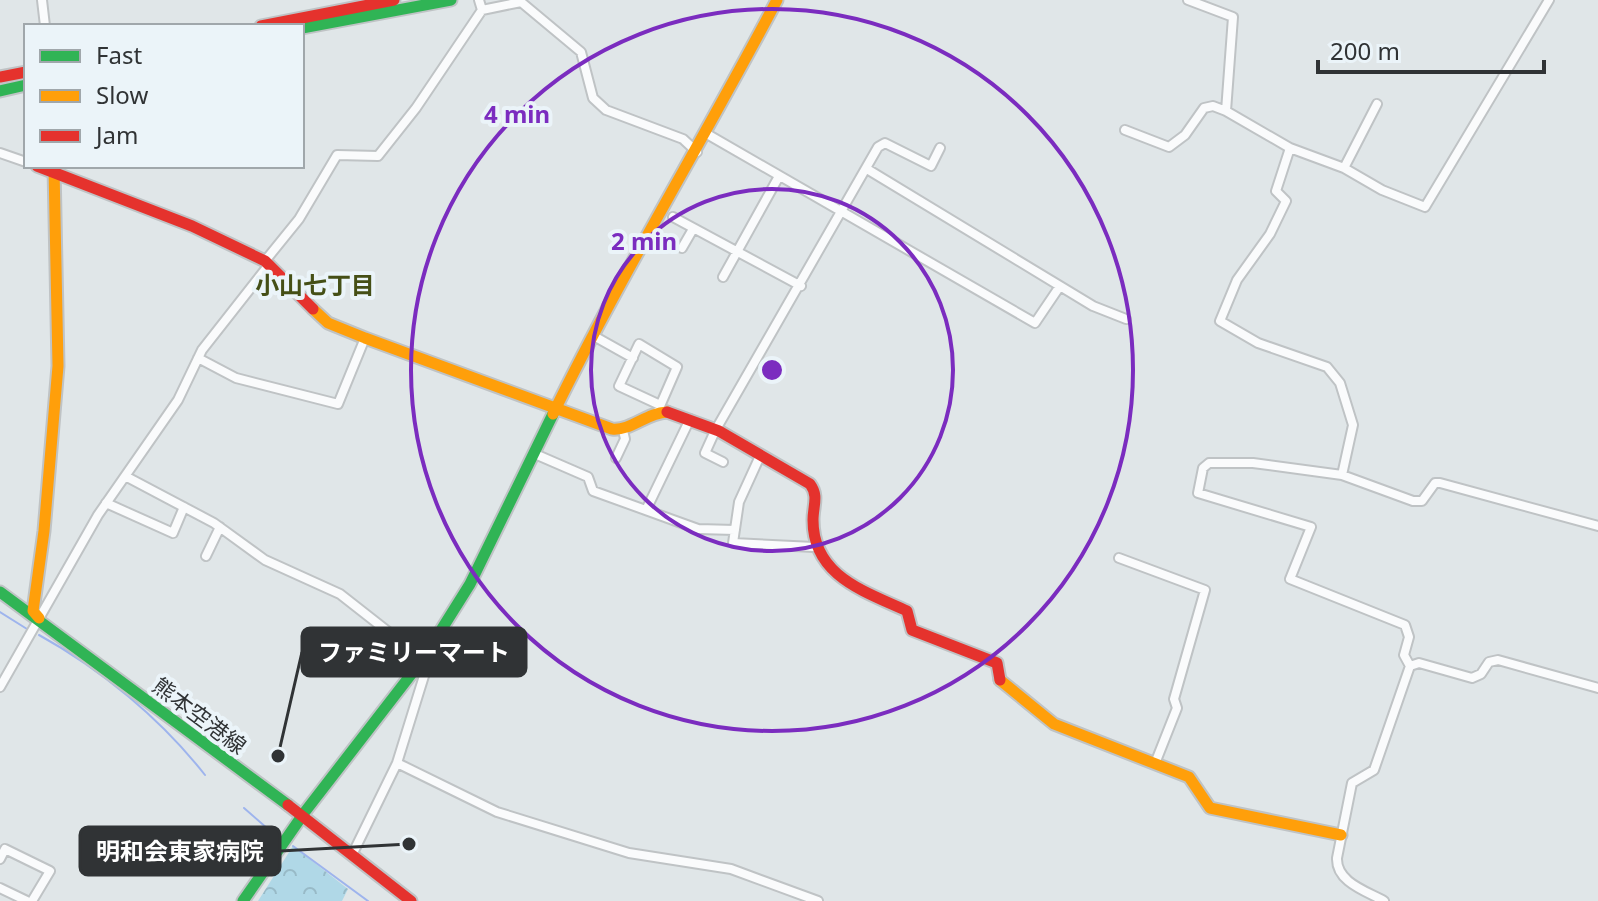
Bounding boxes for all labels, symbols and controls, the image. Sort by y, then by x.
legend [24,24,304,168]
scale bar [1318,24,1544,74]
text: 200 m [1330,34,1400,67]
text: Fast [96,38,142,71]
text: Slow [96,78,148,111]
text: 4 min [484,97,550,130]
text: Jam [94,118,138,151]
text: 2 min [611,224,677,257]
district label: 小山七丁目 [255,268,375,301]
centre of rings [758,356,786,384]
callout: ファミリーマート [302,628,526,676]
text: ファミリーマート [318,635,510,668]
street label: 熊本空港線 [147,670,253,760]
callout: 明和会東家病院 [80,827,280,875]
text: 明和会東家病院 [96,834,264,867]

